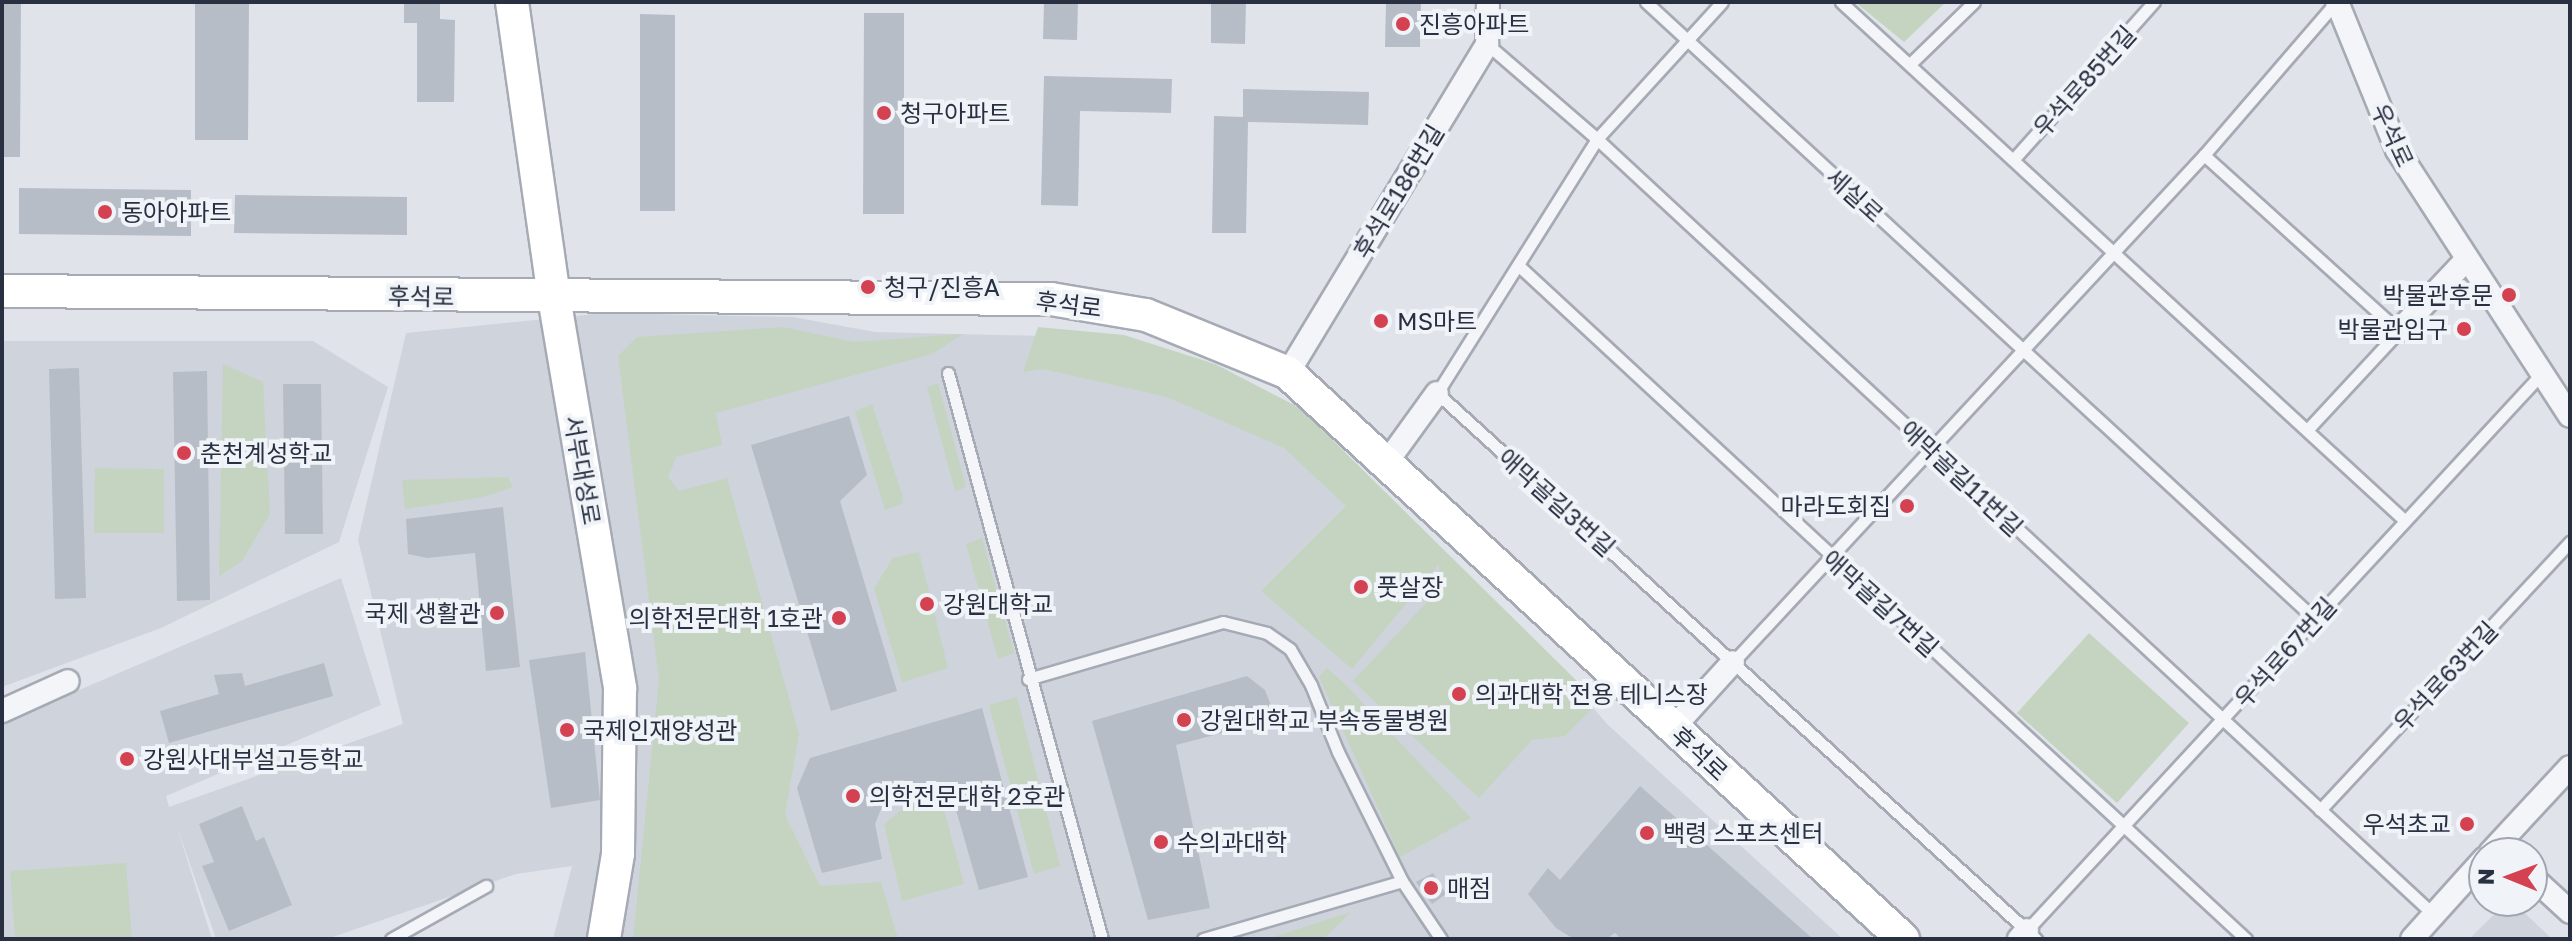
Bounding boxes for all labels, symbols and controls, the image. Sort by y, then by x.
place label: 진흥아파트 [1419,10,1529,38]
marker: 진흥아파트 [1394,15,1412,33]
street label: 우석로85번길 [2027,20,2141,142]
place label: 청구아파트 [900,99,1010,127]
street label: 우석로 [2366,99,2420,171]
marker: 청구아파트 [875,104,893,122]
street label: 후석로186번길 [1347,119,1449,263]
street label: 세실로 [1821,162,1889,228]
place label: 동아아파트 [121,198,231,226]
marker: 동아아파트 [96,203,114,221]
place label: 청구/진흥A [884,273,1000,301]
marker: 청구/진흥A [859,278,877,296]
street label: 후석로 [388,281,454,311]
place label: 박물관후문 [2383,281,2493,309]
street label: 후석로 [1034,286,1104,322]
marker: 박물관후문 [2500,286,2518,304]
place label: MS마트 [1397,307,1477,335]
marker: MS마트 [1372,312,1390,330]
place label: 박물관입구 [2338,315,2448,343]
marker: 박물관입구 [2455,320,2473,338]
street label: 서부대성로 [559,413,607,527]
street label: 애막골길11번길 [1895,414,2029,542]
place label: 춘천계성학교 [200,439,332,467]
street label: 애막골길3번길 [1493,442,1621,562]
marker: 춘천계성학교 [175,444,193,462]
place label: 마라도회집 [1781,492,1891,520]
marker: 마라도회집 [1898,497,1916,515]
street label: 애막골길7번길 [1817,544,1945,662]
place label: 풋살장 [1377,573,1443,601]
marker: 풋살장 [1352,578,1370,596]
place label: 강원대학교 [943,590,1053,618]
street label: 우석로67번길 [2228,591,2342,713]
marker: 강원대학교 [918,595,936,613]
place label: 국제 생활관 [365,599,481,627]
marker: 국제 생활관 [488,604,506,622]
place label: 의학전문대학 1호관 [629,604,823,632]
marker: 의학전문대학 1호관 [830,609,848,627]
street label: 우석로63번길 [2387,615,2503,737]
place label: 의과대학 전용 테니스장 [1475,680,1708,708]
marker: 의과대학 전용 테니스장 [1450,685,1468,703]
place label: 강원대학교 부속동물병원 [1200,706,1449,734]
marker: 강원대학교 부속동물병원 [1175,711,1193,729]
place label: 국제인재양성관 [583,716,738,744]
street label: 후석로 [1666,720,1734,786]
marker: 국제인재양성관 [558,721,576,739]
place label: 강원사대부설고등학교 [143,745,364,773]
marker: 강원사대부설고등학교 [118,750,136,768]
place label: 의학전문대학 2호관 [869,782,1066,810]
marker: 의학전문대학 2호관 [844,787,862,805]
place label: 우석초교 [2363,810,2451,838]
marker: 우석초교 [2458,815,2476,833]
place label: 백령 스포츠센터 [1663,819,1824,847]
marker: 백령 스포츠센터 [1638,824,1656,842]
place label: 수의과대학 [1177,828,1287,856]
marker: 수의과대학 [1152,833,1170,851]
north arrow [2468,837,2548,917]
text: N [2472,868,2499,885]
place label: 매점 [1447,874,1491,902]
marker: 매점 [1422,879,1440,897]

